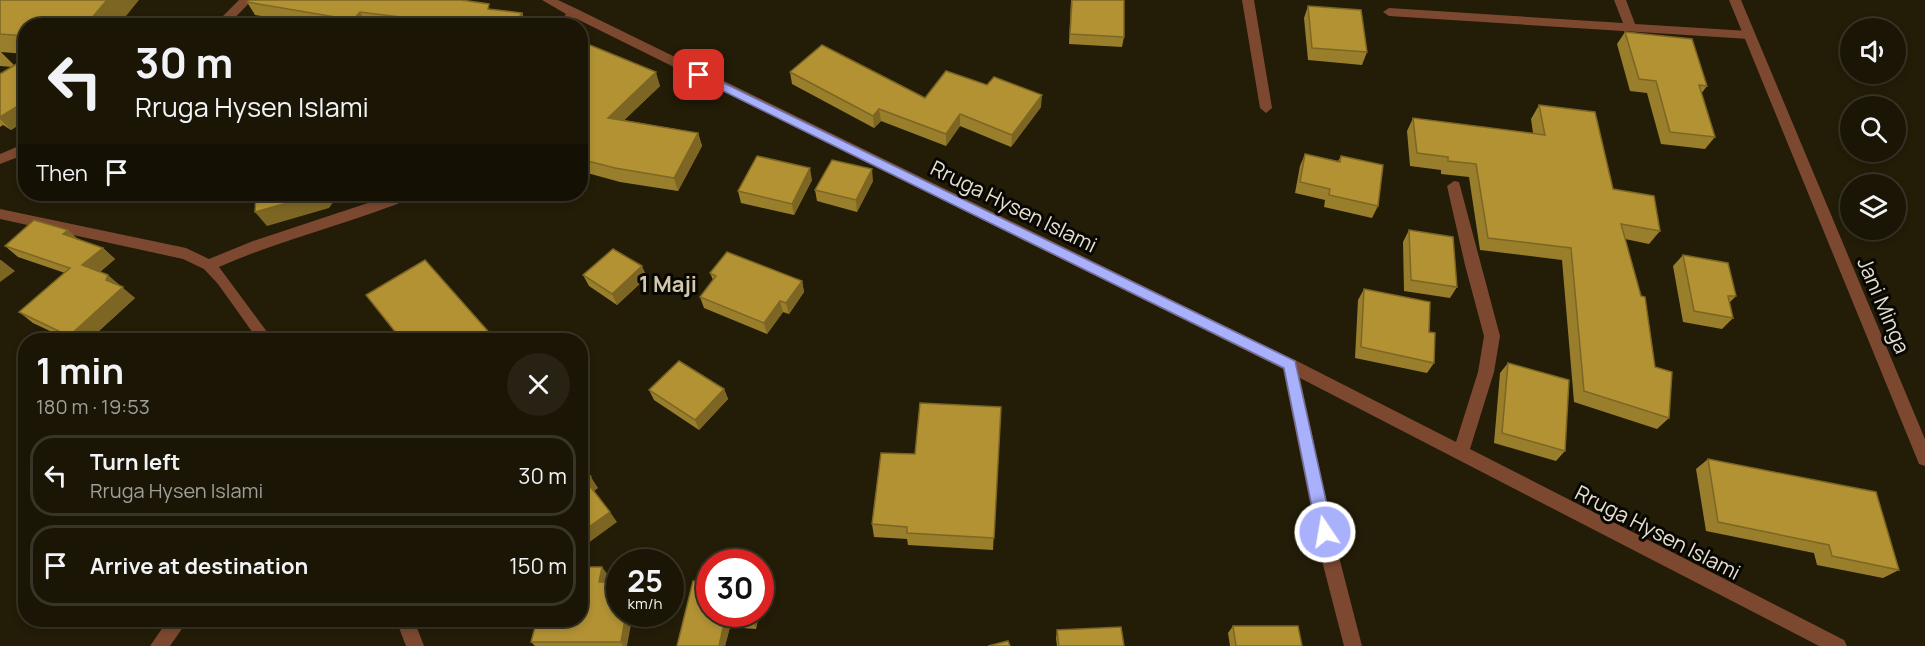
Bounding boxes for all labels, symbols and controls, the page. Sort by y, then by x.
map controls [1840,18,1906,240]
button: sound [1840,18,1906,84]
text: 30 m [135,33,233,91]
icon: left [36,42,114,120]
pin [673,49,724,100]
icon: arrive [682,58,715,91]
text: Rruga Hysen Islami [135,88,369,125]
button: search [1840,96,1906,162]
street label: Rruga Hysen Islami [926,154,1102,258]
icon: arrive [100,156,133,189]
text: Then [36,158,88,188]
button: layers [1840,174,1906,240]
street label: Jani Minga [1851,253,1917,357]
district label: 1 Maji [639,269,697,299]
text: 1 min [36,346,124,395]
button: close [507,353,570,416]
text: 180 m · 19:53 [36,393,150,420]
text: Turn left [90,447,180,477]
icon: left [39,459,72,492]
text: 30 m [518,461,567,491]
text: Rruga Hysen Islami [90,477,263,504]
street label: Rruga Hysen Islami [1571,478,1745,586]
position arrow [1293,500,1357,564]
icon: arrive [39,549,72,582]
speed limit sign: 30 [696,549,774,627]
text: Arrive at destination [90,551,308,581]
text: 150 m [509,551,567,581]
text: 25 [627,560,663,601]
text: km/h [628,593,662,614]

